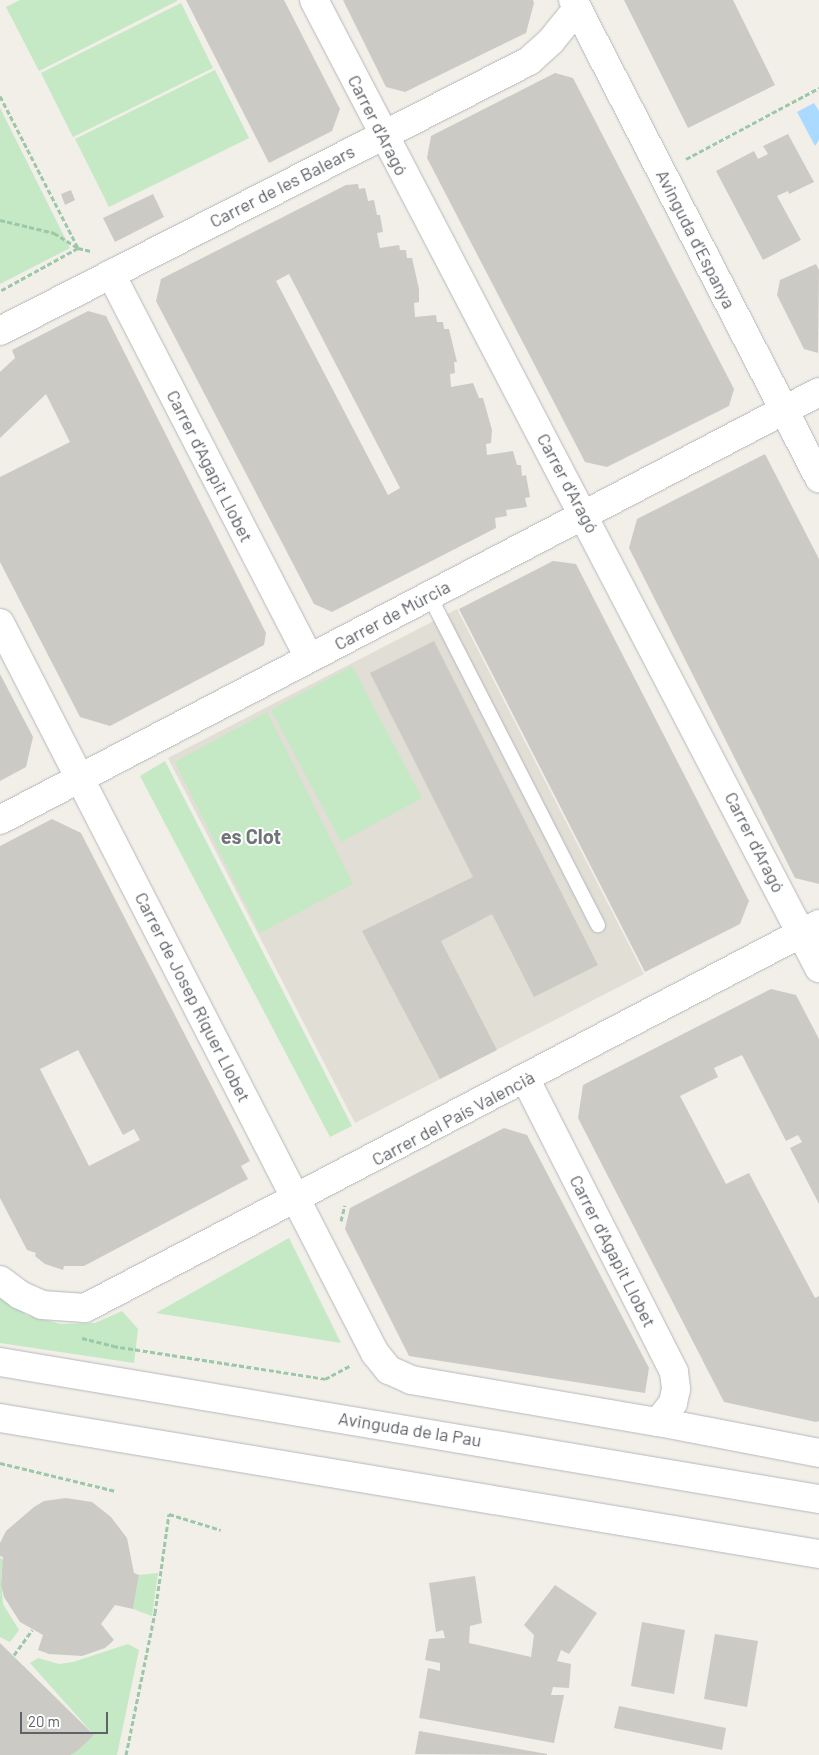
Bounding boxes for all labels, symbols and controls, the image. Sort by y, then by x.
street label: Carrer d'Aragó [343,71,413,179]
street label: Carrer de les Balears [206,140,358,232]
street label: Avinguda d'Espanya [652,166,740,312]
street label: Carrer d'Agapit Llobet [162,386,258,546]
street label: Carrer d'Aragó [533,429,603,537]
street label: Carrer de Múrcia [330,575,454,655]
street label: Carrer d'Aragó [720,788,790,896]
district label: es Clot [221,824,281,848]
street label: Carrer de Josep Riquer Llobet [131,888,255,1106]
street label: Carrer del País Valencià [368,1066,538,1170]
street label: Carrer d'Agapit Llobet [565,1171,661,1331]
street label: Avinguda de la Pau [337,1407,483,1451]
scale bar [22,1702,110,1734]
text: 20 m [28,1712,60,1730]

